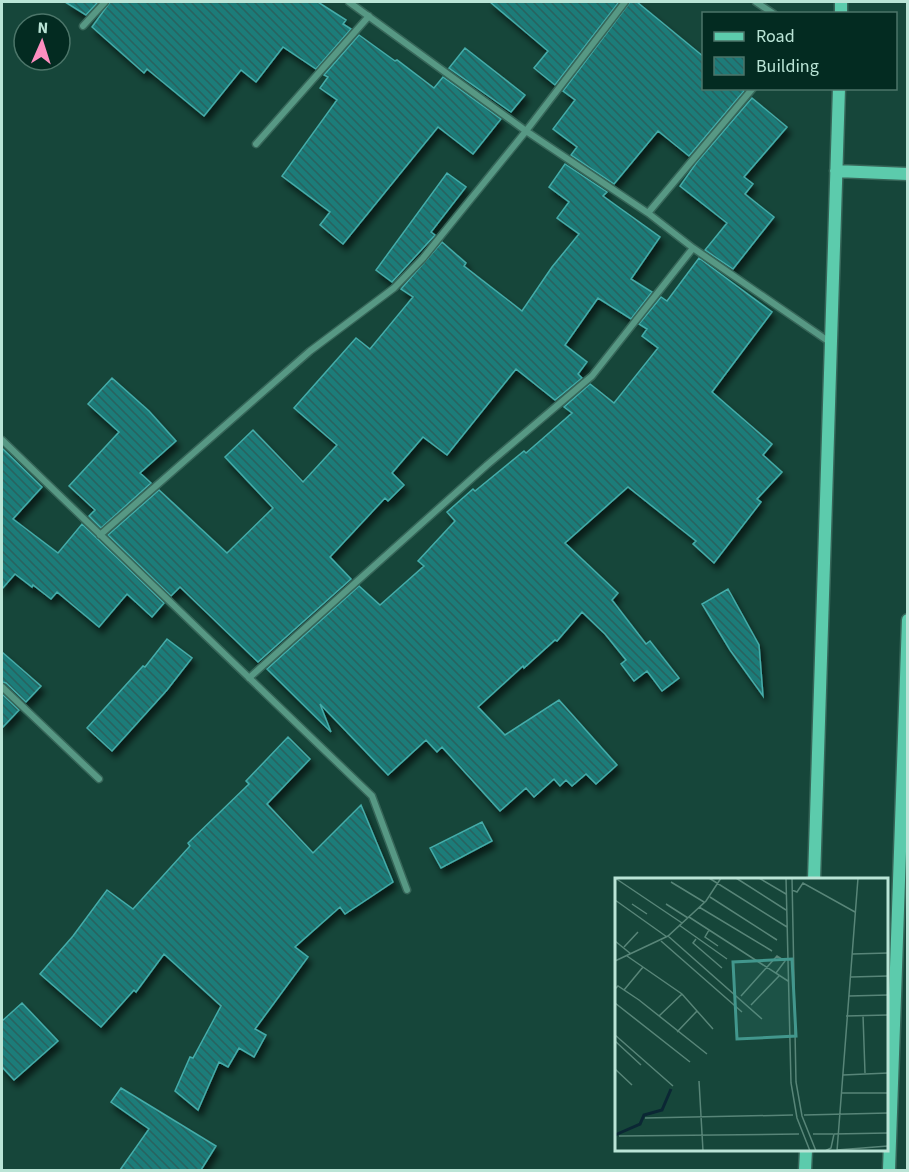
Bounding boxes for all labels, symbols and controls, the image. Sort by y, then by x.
north arrow [12,12,72,72]
legend [702,12,897,90]
text: N [37,17,49,39]
text: Road [756,24,795,49]
text: Building [756,54,819,79]
inset map [615,878,888,1151]

